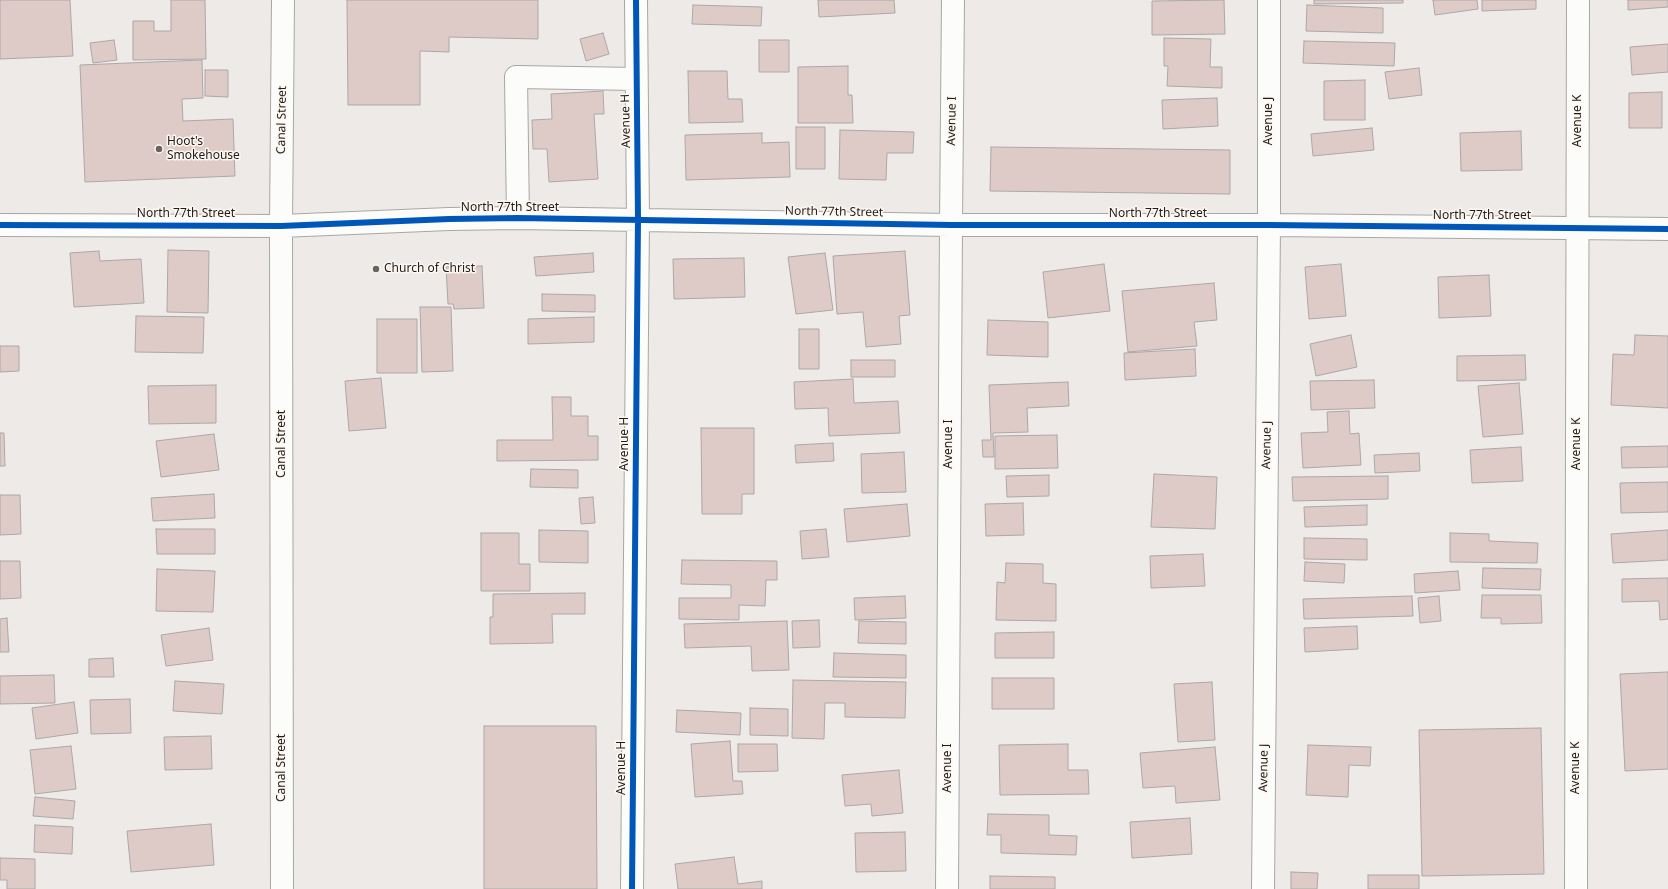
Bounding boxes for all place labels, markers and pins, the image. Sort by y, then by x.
place label: Hoot's Smokehouse [167,135,240,163]
marker: Hoot's Smokehouse [154,144,164,154]
place label: Church of Christ [384,262,475,276]
marker: Church of Christ [371,264,381,274]

